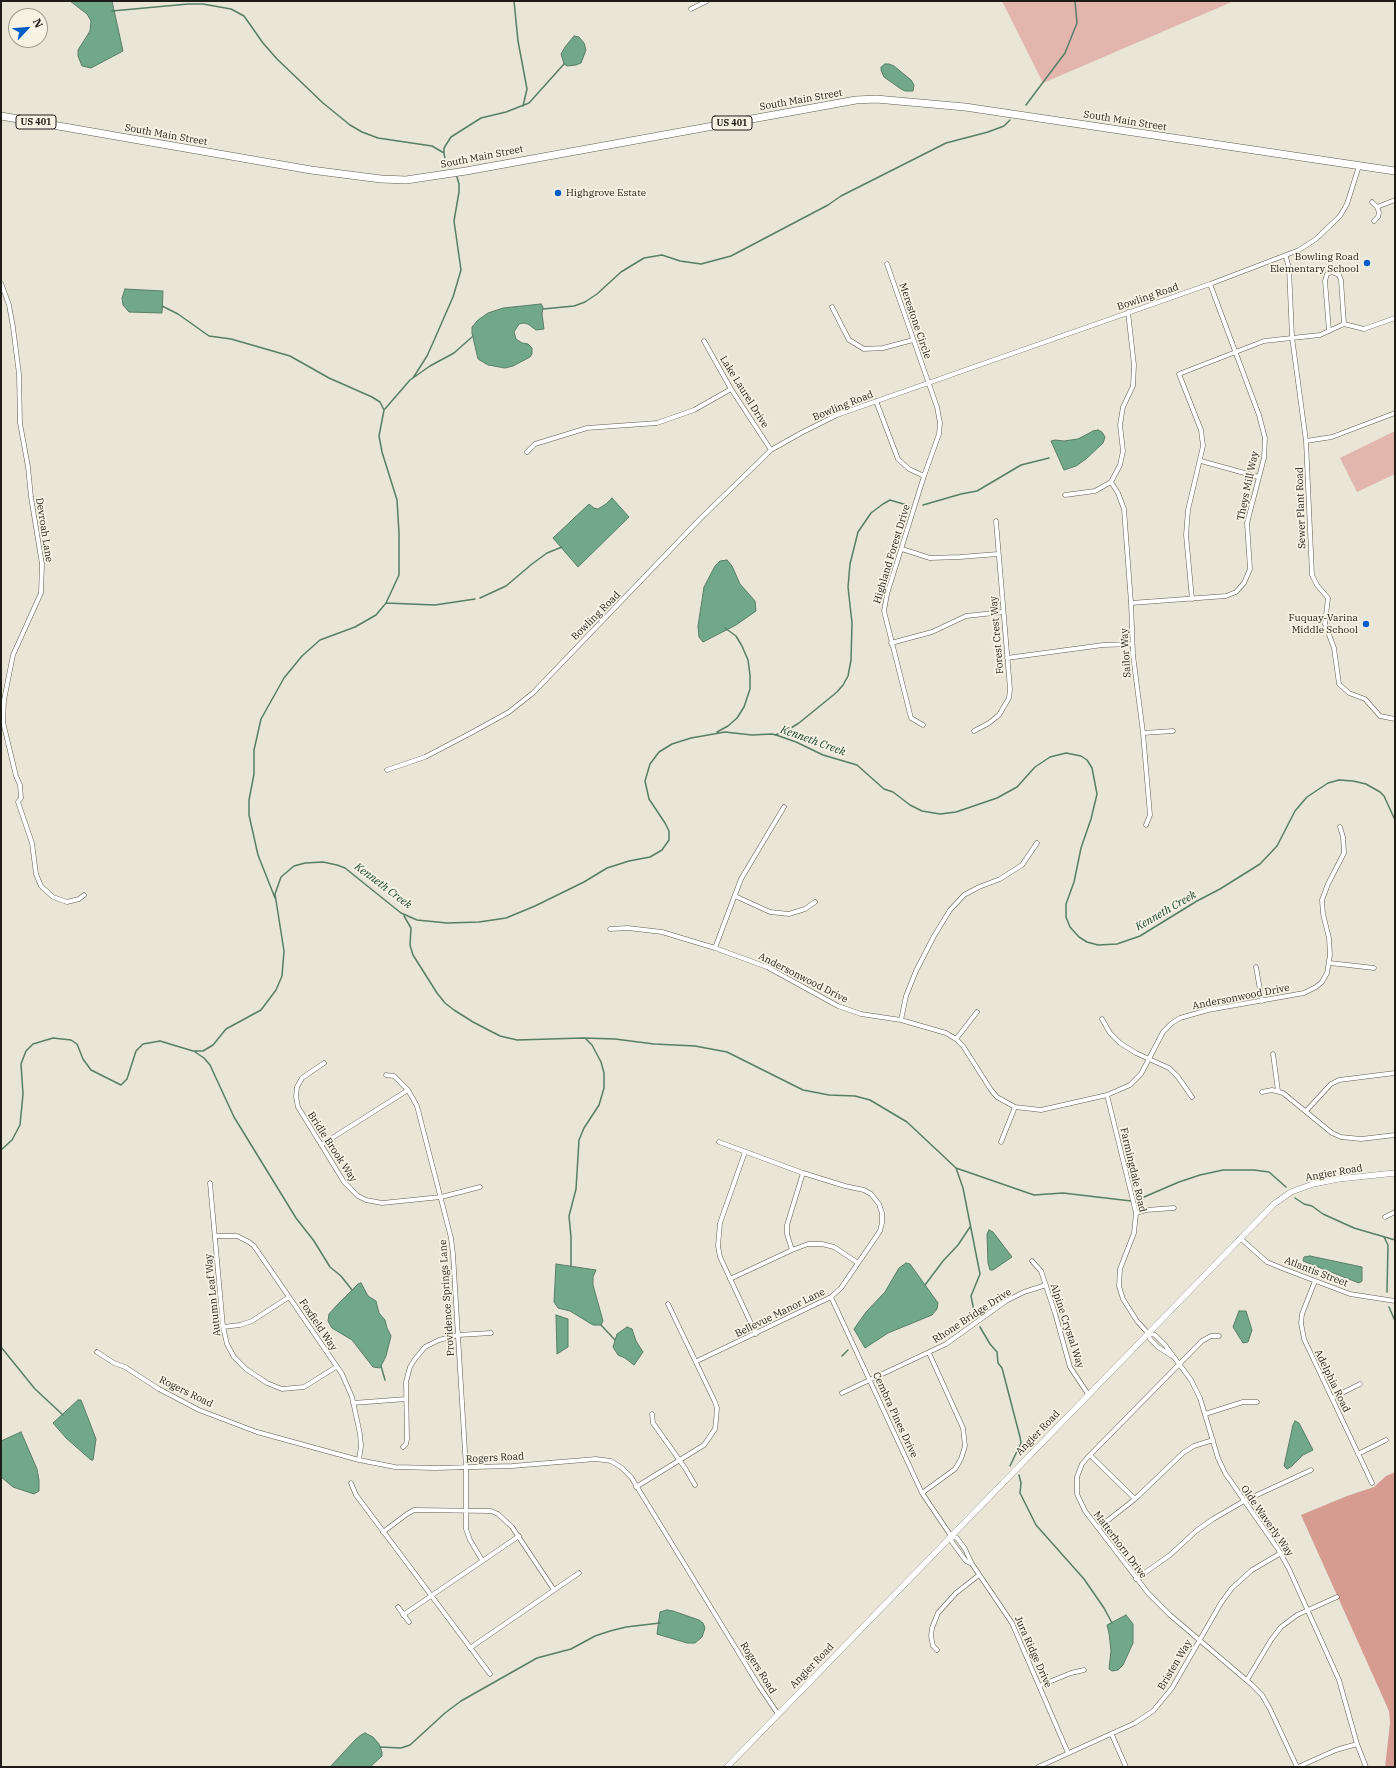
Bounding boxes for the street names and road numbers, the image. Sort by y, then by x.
street label: South Main Street [759,87,843,113]
street label: South Main Street [1083,109,1167,133]
road number: US 401 [16,115,56,129]
road number: US 401 [712,116,752,130]
street label: South Main Street [124,122,208,148]
street label: South Main Street [440,143,524,171]
street label: Merestone Circle [896,281,934,361]
street label: Bowling Road [1116,281,1180,313]
street label: Lake Laurel Drive [717,354,771,430]
street label: Bowling Road [811,388,875,424]
street label: Theys Mill Way [1235,450,1261,522]
street label: Sewer Plant Road [1294,467,1308,549]
street label: Devroah Lane [33,497,55,563]
street label: Highland Forest Drive [871,503,913,605]
street label: Bowling Road [569,589,623,643]
street label: Forest Crest Way [988,595,1006,675]
street label: Sailor Way [1118,628,1134,678]
street label: Andersonwood Drive [756,950,850,1006]
street label: Andersonwood Drive [1191,982,1291,1012]
street label: Bridle Brook Way [305,1110,359,1184]
street label: Farmingdale Road [1117,1127,1149,1213]
street label: Angier Road [1304,1162,1364,1184]
street label: Providence Springs Lane [437,1239,457,1357]
street label: Autumn Leaf Way [203,1253,223,1337]
street label: Atlantis Street [1283,1254,1349,1290]
street label: Alpine Crystal Way [1048,1282,1086,1370]
street label: Bellevue Manor Lane [733,1286,827,1340]
street label: Rhone Bridge Drive [930,1286,1014,1346]
street label: Foxfield Way [296,1297,340,1353]
street label: Adelphia Road [1312,1348,1352,1414]
street label: Cembra Pines Drive [870,1370,920,1460]
street label: Rogers Road [157,1374,215,1410]
street label: Angier Road [1014,1408,1062,1458]
street label: Rogers Road [466,1450,524,1466]
street label: Olde Waverly Way [1238,1483,1296,1559]
street label: Matterhorn Drive [1091,1509,1149,1581]
street label: Jura Ridge Drive [1012,1614,1054,1690]
street label: Bristen Way [1155,1638,1195,1692]
street label: Rogers Road [737,1640,779,1696]
street label: Angier Road [788,1641,836,1691]

